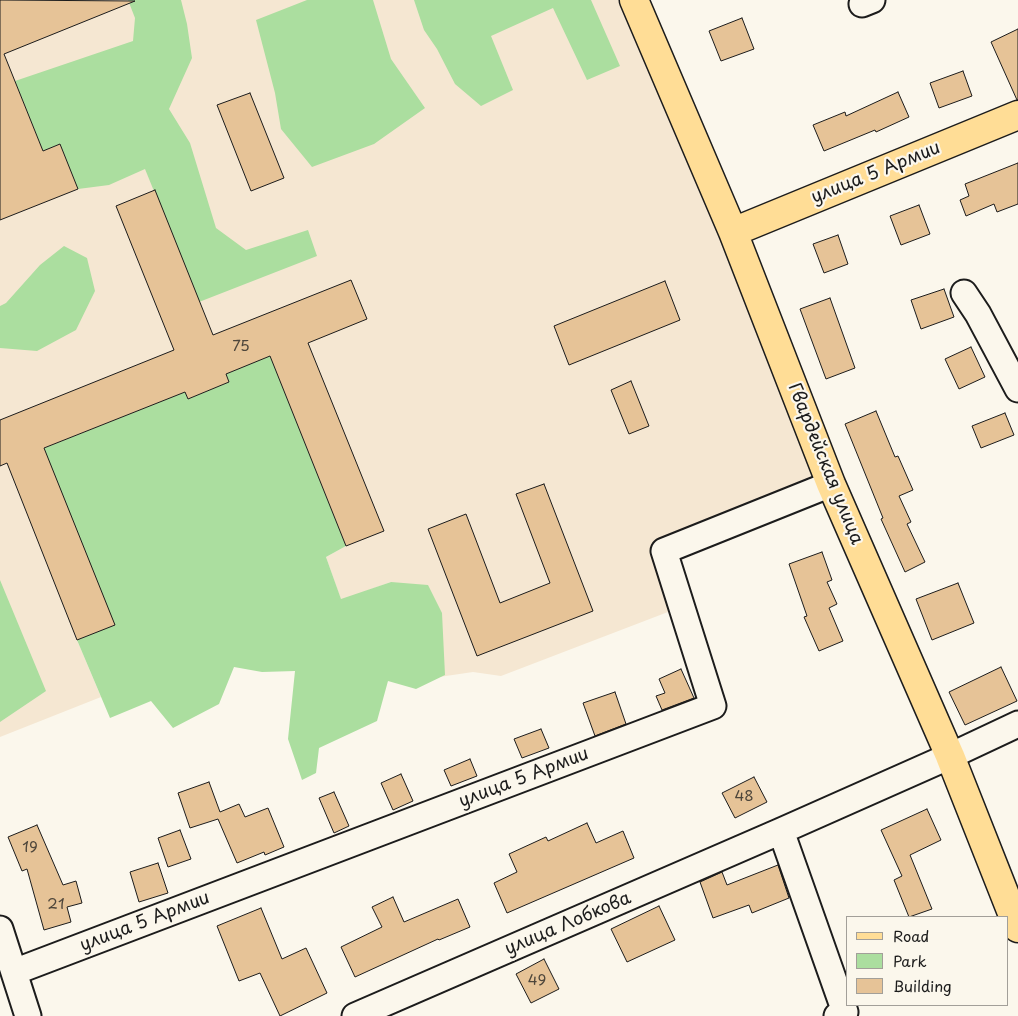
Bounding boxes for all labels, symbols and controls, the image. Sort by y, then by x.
street label: улица 5 Армии [808,137,944,209]
house number: 75 [232,338,250,356]
street label: Гвардейская улица [783,380,867,548]
street label: улица 5 Армии [456,743,592,813]
house number: 48 [734,788,754,806]
house number: 19 [22,839,38,857]
street label: улица 5 Армии [77,887,213,957]
street label: улица Лобкова [502,888,634,960]
house number: 21 [47,896,65,914]
legend [846,916,1008,1006]
text: Road [893,924,929,947]
text: Park [893,949,927,972]
house number: 49 [528,972,546,990]
text: Building [893,974,952,997]

